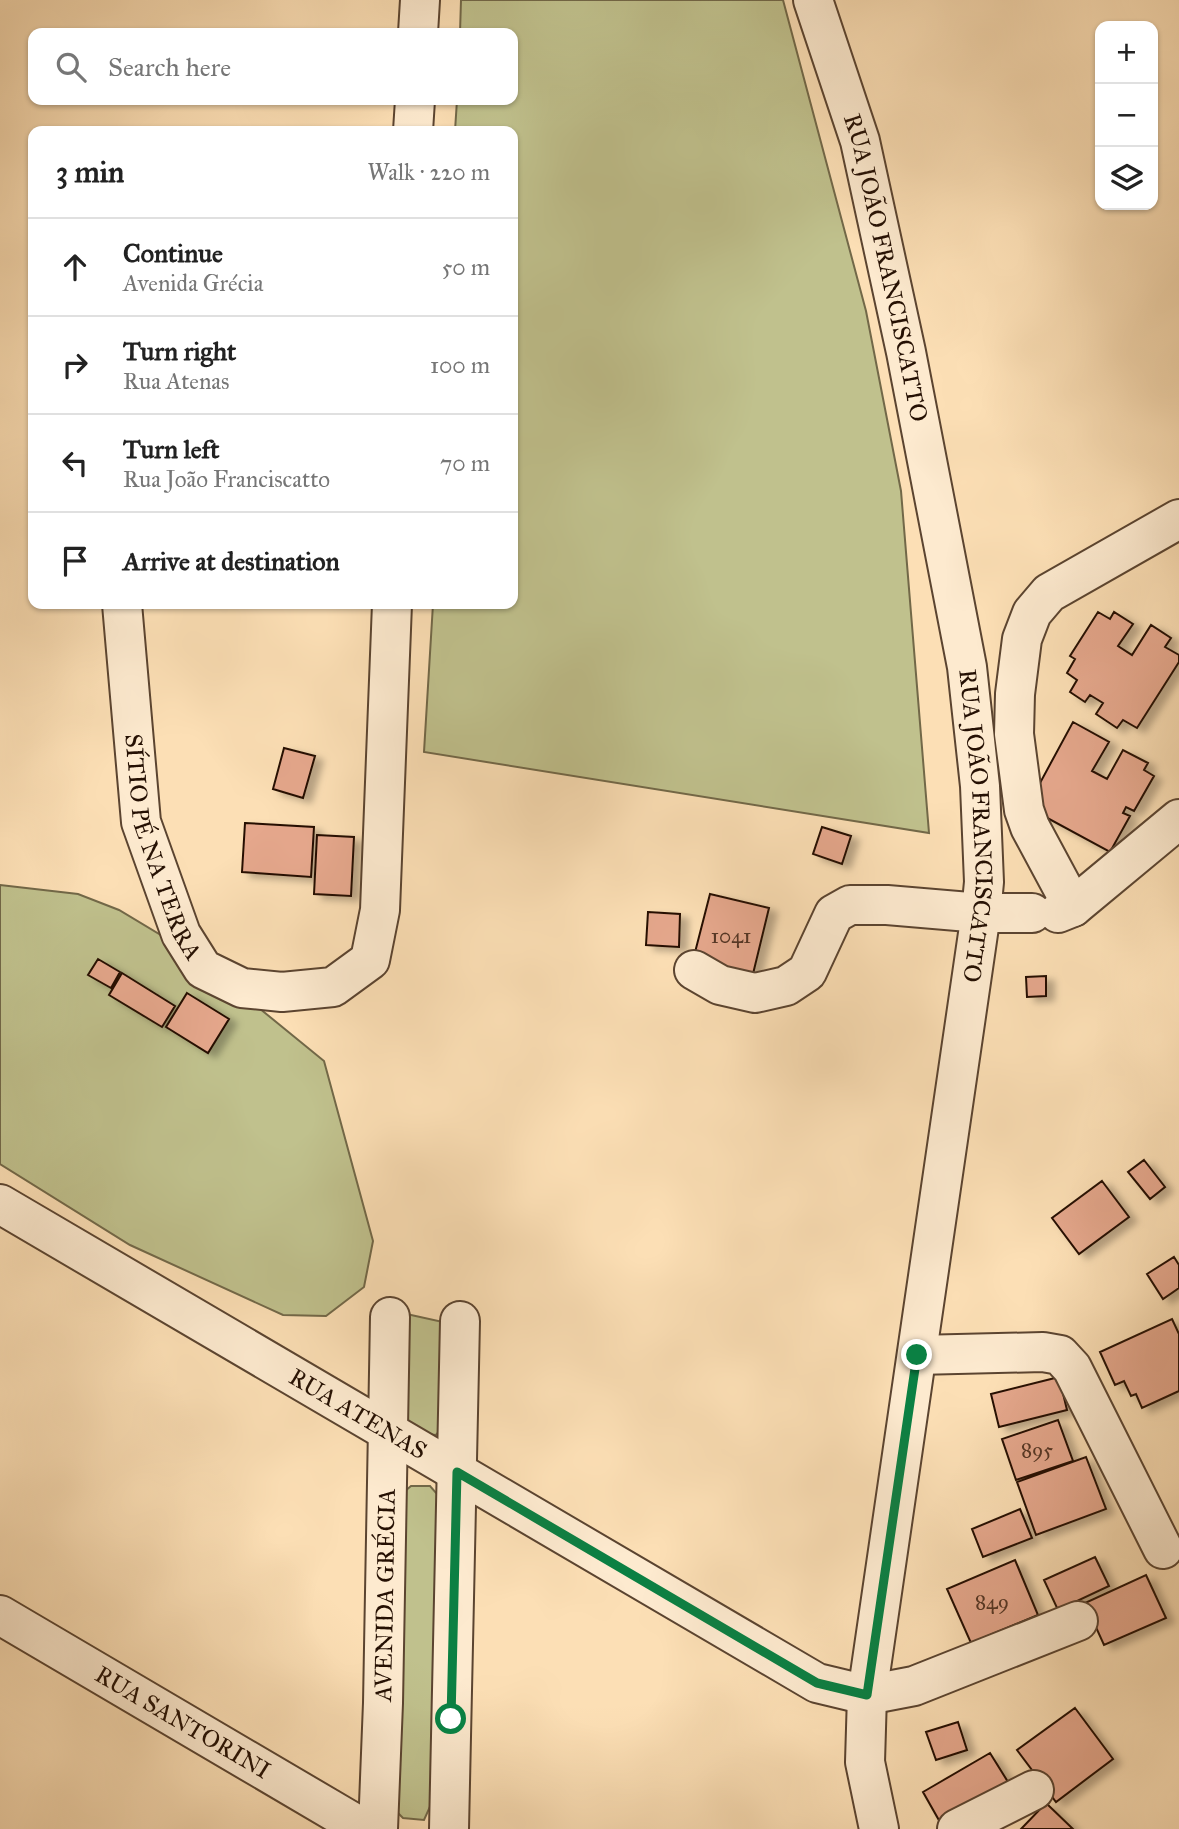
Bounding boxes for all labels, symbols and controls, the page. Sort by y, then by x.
map controls [1095,21,1158,210]
button: + [1095,21,1158,84]
search box [28,28,518,105]
icon: search [52,48,90,86]
text: Search here [108,51,231,83]
button: − [1095,84,1158,147]
street label: RUA JOÃO FRANCISCATTO [837,110,934,424]
button: layers [1095,147,1158,210]
text: 3 min [56,154,124,190]
text: Walk · 220 m [367,158,490,186]
text: Continue [123,237,223,269]
icon: ahead [56,248,94,286]
text: 50 m [442,253,490,281]
text: Avenida Grécia [123,269,263,297]
text: Turn right [123,335,236,367]
icon: right [56,346,94,384]
text: 100 m [430,351,490,379]
text: Rua Atenas [123,367,229,395]
text: Turn left [123,433,219,465]
icon: left [56,444,94,482]
text: 70 m [440,449,490,477]
text: Rua João Franciscatto [123,465,330,493]
icon: arrive [56,542,94,580]
text: Arrive at destination [123,545,340,577]
street label: RUA JOÃO FRANCISCATTO [952,668,999,984]
street label: SÍTIO PÉ NA TERRA [118,733,209,966]
house number: 1041 [711,923,751,949]
route end [901,1339,932,1370]
street label: RUA ATENAS [284,1362,432,1466]
house number: 895 [1021,1437,1053,1463]
street label: AVENIDA GRÉCIA [368,1488,402,1703]
house number: 849 [975,1589,1009,1615]
street label: RUA SANTORINI [90,1659,276,1786]
route start [435,1703,466,1734]

